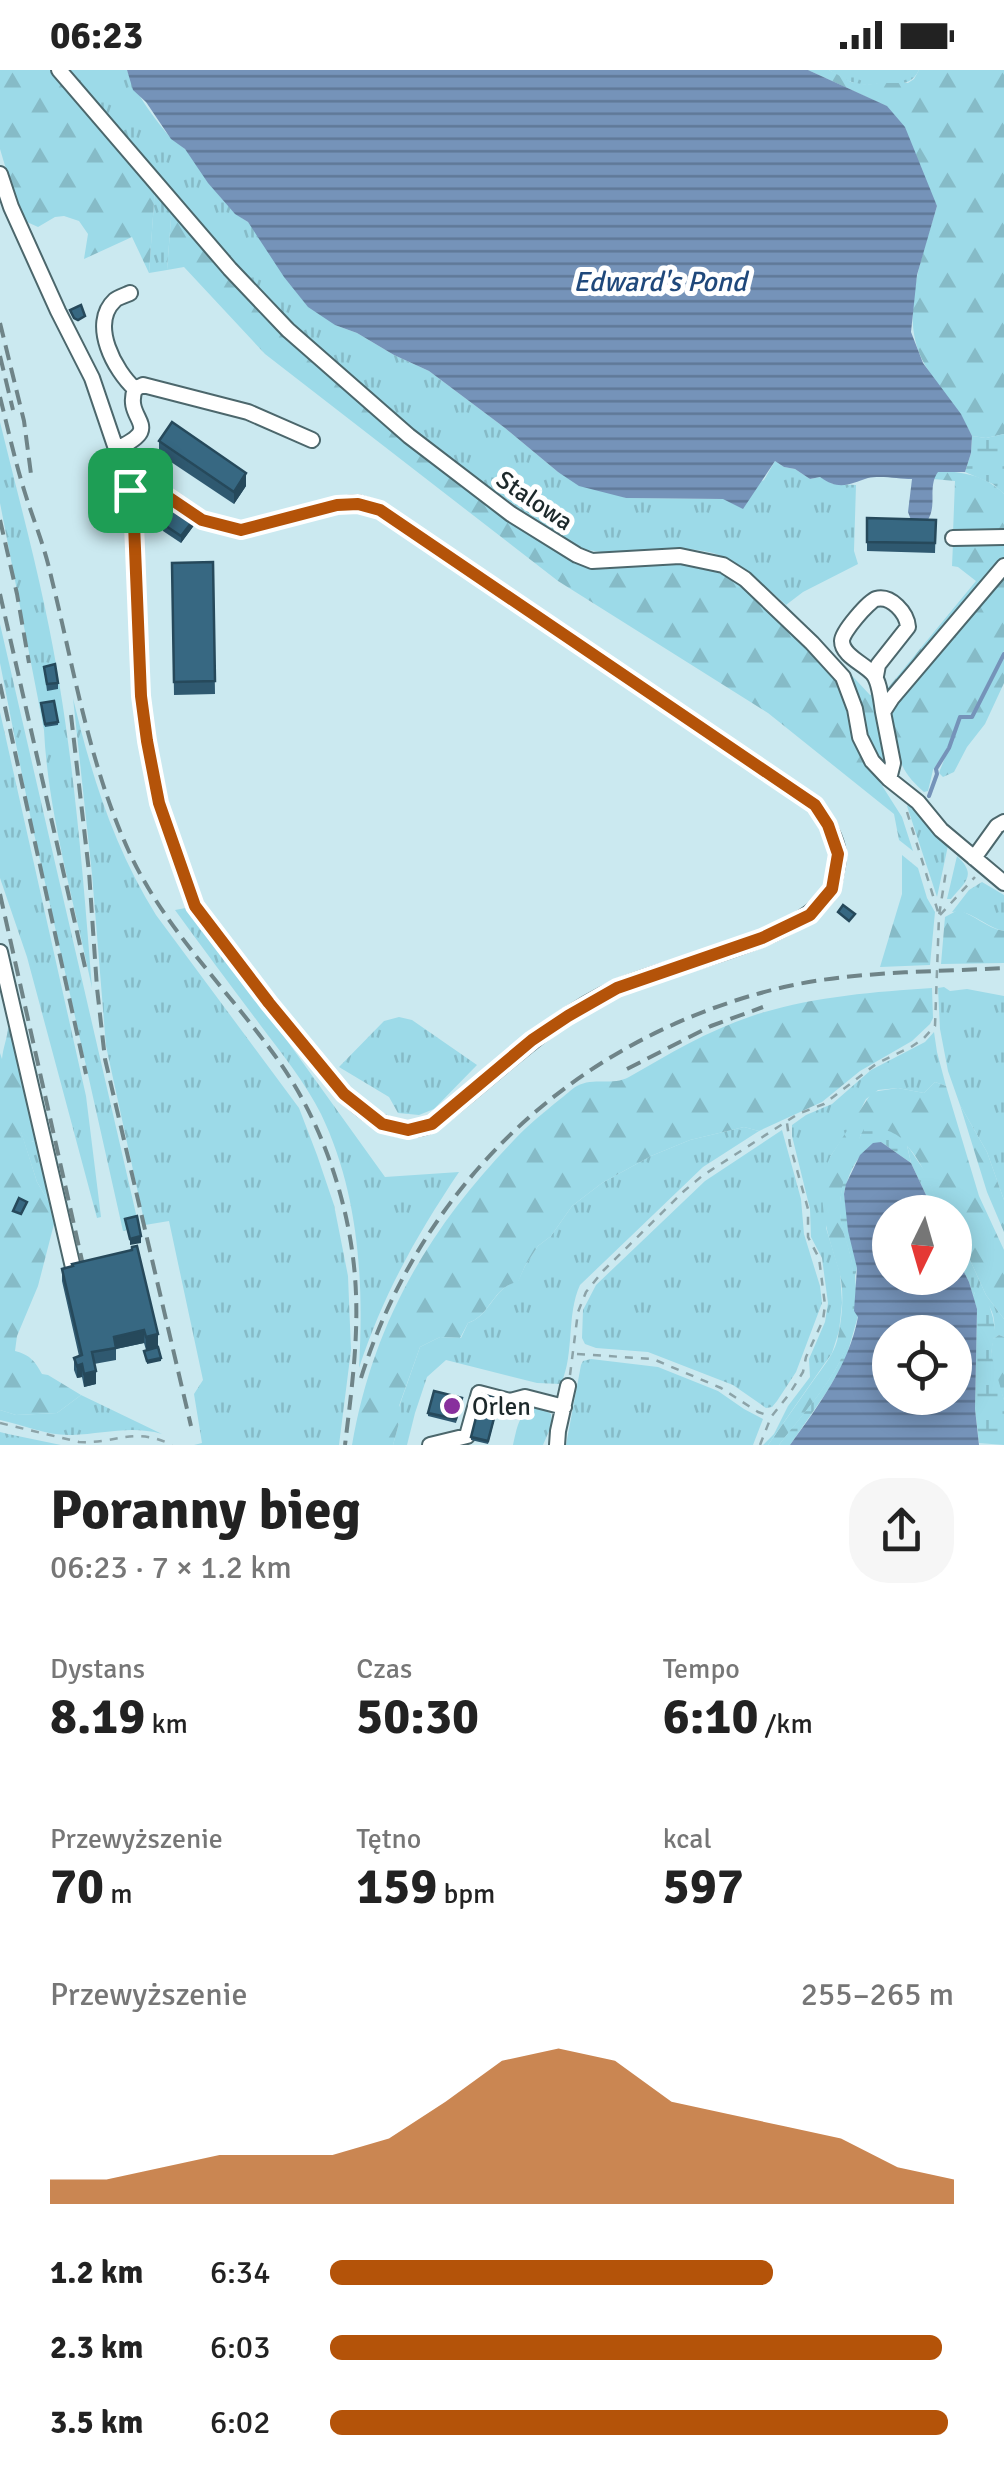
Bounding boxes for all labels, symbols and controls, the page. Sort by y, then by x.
text: 06:23 [50,12,143,59]
water label: Edward's Pond [573,265,750,299]
pin [88,448,173,533]
icon: arrive [103,463,158,518]
street label: Stalowa [491,464,579,537]
north arrow [872,1195,972,1295]
map controls [872,1195,972,1415]
button: locate [872,1315,972,1415]
place label: Orlen [472,1391,531,1422]
marker: Orlen [441,1395,463,1417]
text: Poranny bieg [50,1476,361,1544]
button: share [849,1478,954,1583]
text: 06:23 · 7 × 1.2 km [50,1548,292,1587]
text: Dystans [50,1652,145,1686]
text: Czas [356,1652,412,1686]
text: Tempo [663,1652,740,1686]
text: 8.19 [50,1686,145,1748]
text: 50:30 [356,1686,479,1748]
text: 6:10 [663,1686,758,1748]
text: km [145,1707,188,1741]
text: /km [758,1707,813,1741]
text: Przewyższenie [50,1822,223,1856]
text: Tętno [356,1822,421,1856]
text: kcal [663,1822,712,1856]
text: 70 [50,1856,104,1918]
text: 159 [356,1856,437,1918]
text: 597 [663,1856,744,1918]
text: m [104,1877,133,1911]
text: bpm [437,1877,495,1911]
text: Przewyższenie [50,1975,247,2014]
text: 255–265 m [801,1975,954,2014]
text: 1.2 km [50,2253,143,2292]
text: 6:34 [210,2253,270,2292]
text: 2.3 km [50,2328,143,2367]
text: 6:03 [210,2328,270,2367]
text: 3.5 km [50,2403,143,2442]
text: 6:02 [210,2403,270,2442]

